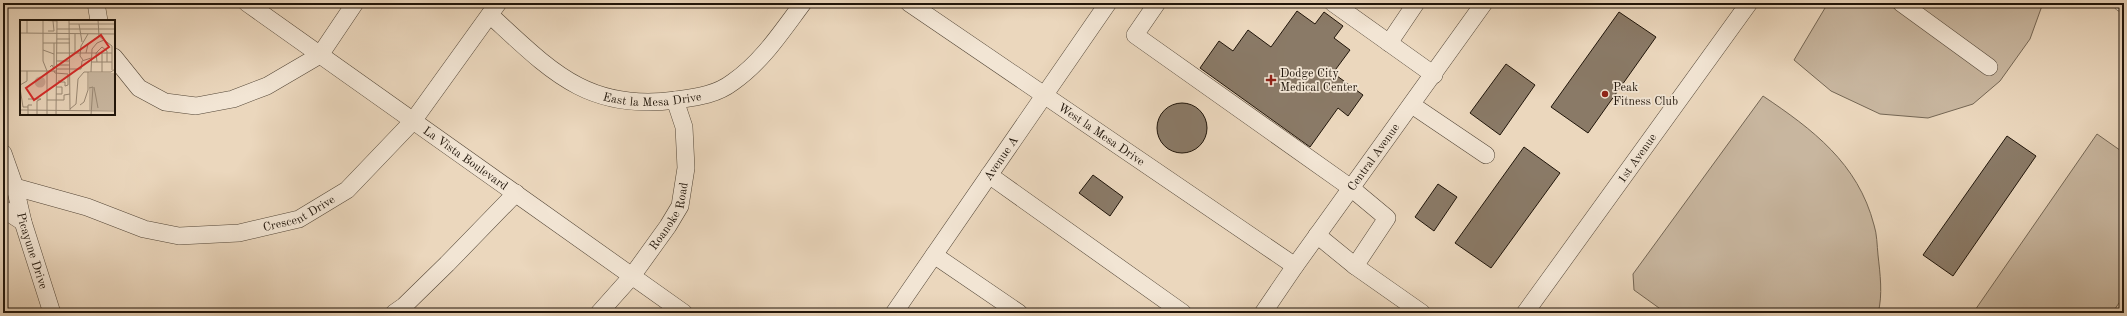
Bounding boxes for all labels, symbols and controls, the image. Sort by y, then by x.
inset map [20,20,115,115]
place label: Dodge City Medical Center [1280,68,1358,94]
marker: Dodge City Medical Center [1265,74,1277,86]
place label: Peak Fitness Club [1613,82,1678,108]
marker: Peak Fitness Club [1600,89,1610,99]
street label: East la Mesa Drive [602,91,703,109]
street label: West la Mesa Drive [1056,101,1147,169]
street label: Central Avenue [1346,121,1403,194]
street label: La Vista Boulevard [420,125,510,193]
street label: 1st Avenue [1616,131,1660,186]
street label: Avenue A [982,135,1021,183]
street label: Roanoke Road [648,182,691,252]
street label: Crescent Drive [262,194,338,234]
street label: Picayune Drive [14,211,49,291]

